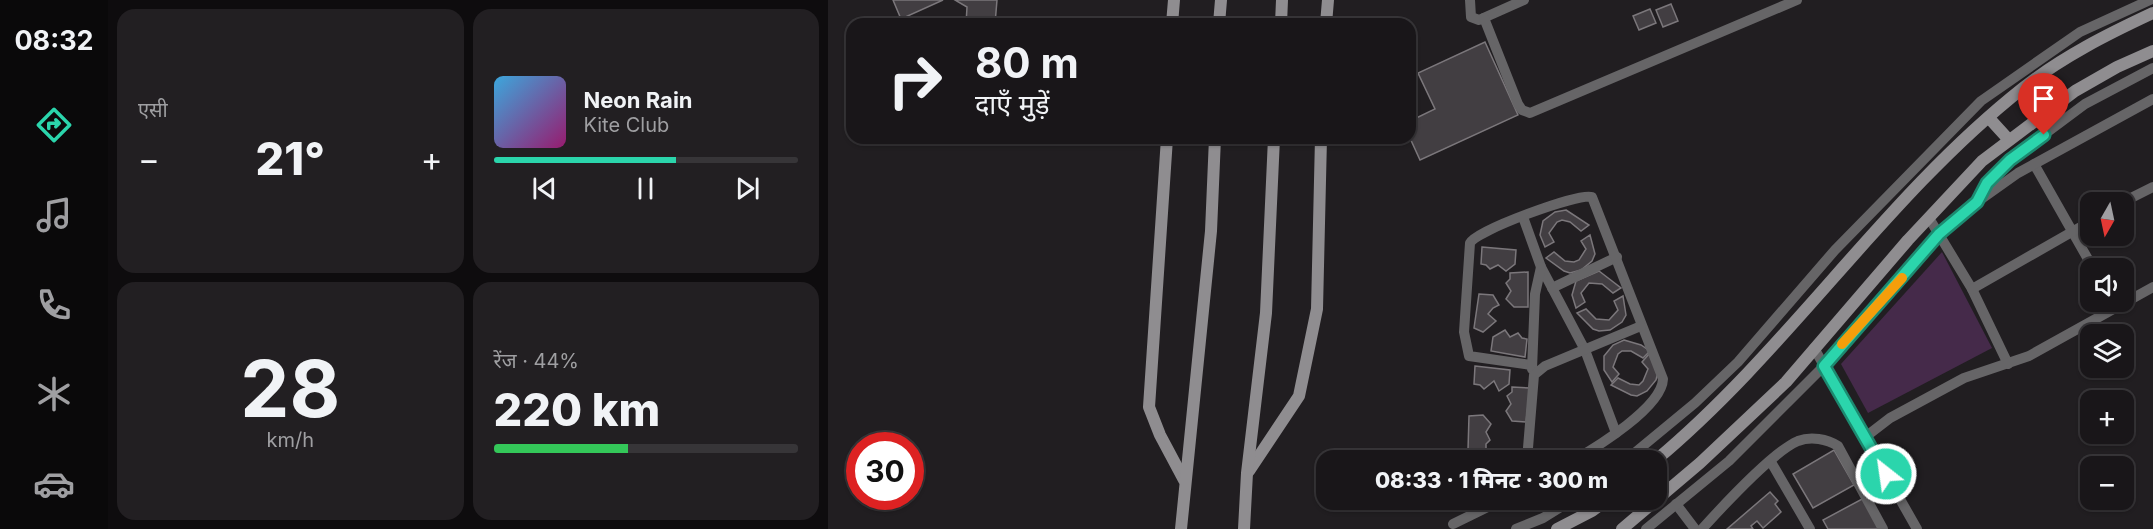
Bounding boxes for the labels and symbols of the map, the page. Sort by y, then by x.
pin [2018,73,2069,135]
north arrow [2080,192,2134,246]
speed limit sign: 30 [846,432,924,510]
position arrow [1854,442,1918,506]

